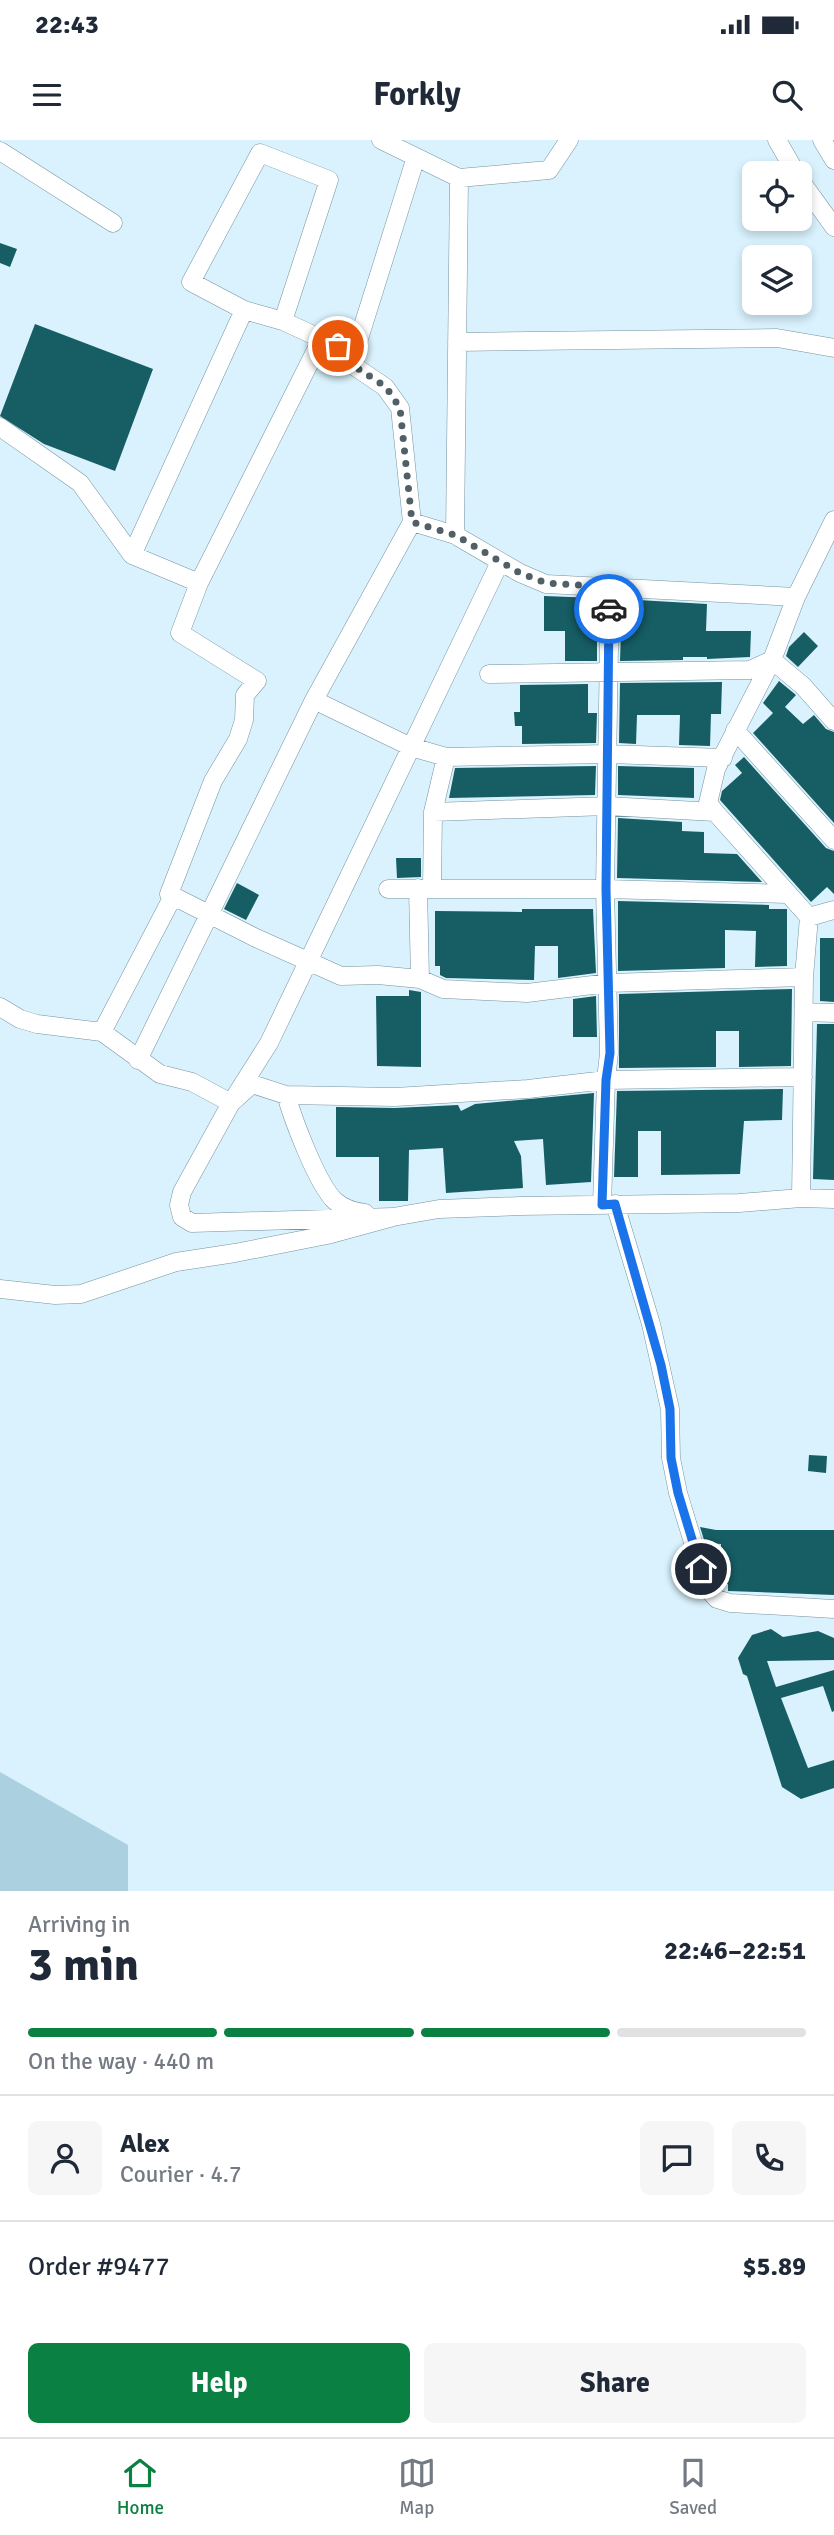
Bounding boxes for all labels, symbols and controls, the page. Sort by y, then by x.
text: 22:43 [35,9,99,41]
text: Forkly [373,75,461,114]
icon: menu [28,76,66,114]
icon: search [768,76,806,114]
map controls [742,161,812,315]
button: locate [742,161,812,231]
button: layers [742,245,812,315]
pin [308,316,368,376]
icon: bag [319,327,357,365]
courier [574,574,644,644]
icon: car [590,590,628,628]
pin [671,1539,731,1599]
icon: home [682,1550,720,1588]
text: Arriving in [28,1910,130,1939]
text: 22:46–22:51 [664,1935,806,1967]
text: 3 min [28,1937,139,1993]
text: On the way · 440 m [28,2047,214,2076]
button: person [28,2121,102,2195]
button: chat [640,2121,714,2195]
button: phone [732,2121,806,2195]
text: Alex [120,2128,170,2160]
text: Courier · 4.7 [120,2160,241,2189]
text: Order #9477 [28,2251,169,2283]
text: $5.89 [742,2251,806,2283]
button: Help [28,2343,410,2423]
button: Share [424,2343,806,2423]
tab: Home [117,2454,164,2520]
tab: Map [398,2454,436,2520]
tab: Saved [669,2454,717,2520]

